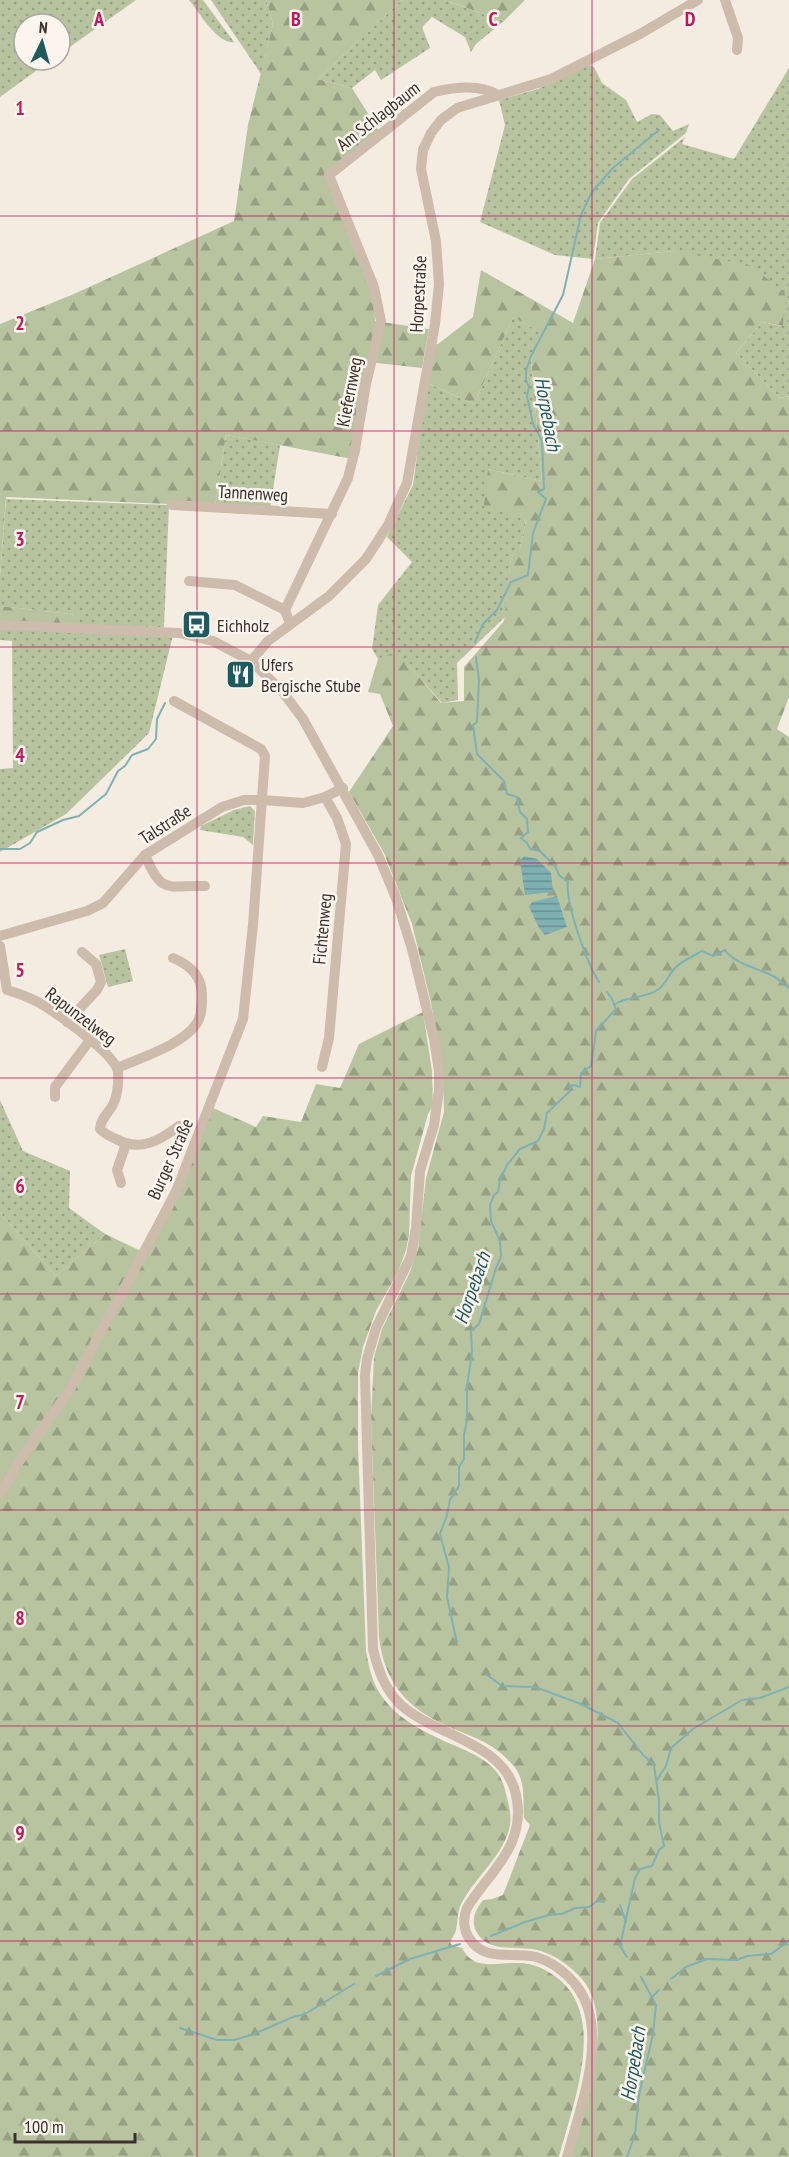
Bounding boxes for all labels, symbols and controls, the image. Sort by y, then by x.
text: A [93,6,105,32]
text: B [291,6,301,32]
text: C [488,6,498,32]
text: D [685,6,696,32]
north arrow [12,12,72,72]
text: N [38,17,48,37]
street label: Am Schlagbaum [332,76,424,156]
text: 1 [15,95,25,121]
street label: Horpestraße [405,255,431,333]
text: 2 [15,310,25,336]
street label: Kiefernweg [331,355,367,429]
water label: Horpebach [529,375,567,454]
street label: Tannenweg [217,480,289,506]
text: 3 [15,526,25,552]
bus stop icon: Eichholz [180,609,212,641]
place label: Eichholz [217,614,269,637]
place label: Ufers Bergische Stube [261,653,361,697]
restaurant icon: Ufers Bergische Stube [224,658,256,690]
text: 4 [15,742,25,768]
street label: Talstraße [135,799,195,849]
street label: Fichtenweg [307,892,337,966]
text: 5 [15,957,25,983]
street label: Rapunzelweg [41,982,121,1050]
street label: Burger Straße [142,1115,198,1203]
text: 6 [15,1173,25,1199]
water label: Horpebach [448,1247,497,1327]
text: 7 [15,1389,25,1415]
text: 8 [15,1605,25,1631]
text: 9 [15,1820,25,1846]
water label: Horpebach [614,2024,652,2103]
scale bar [15,2106,135,2144]
text: 100 m [24,2115,64,2138]

